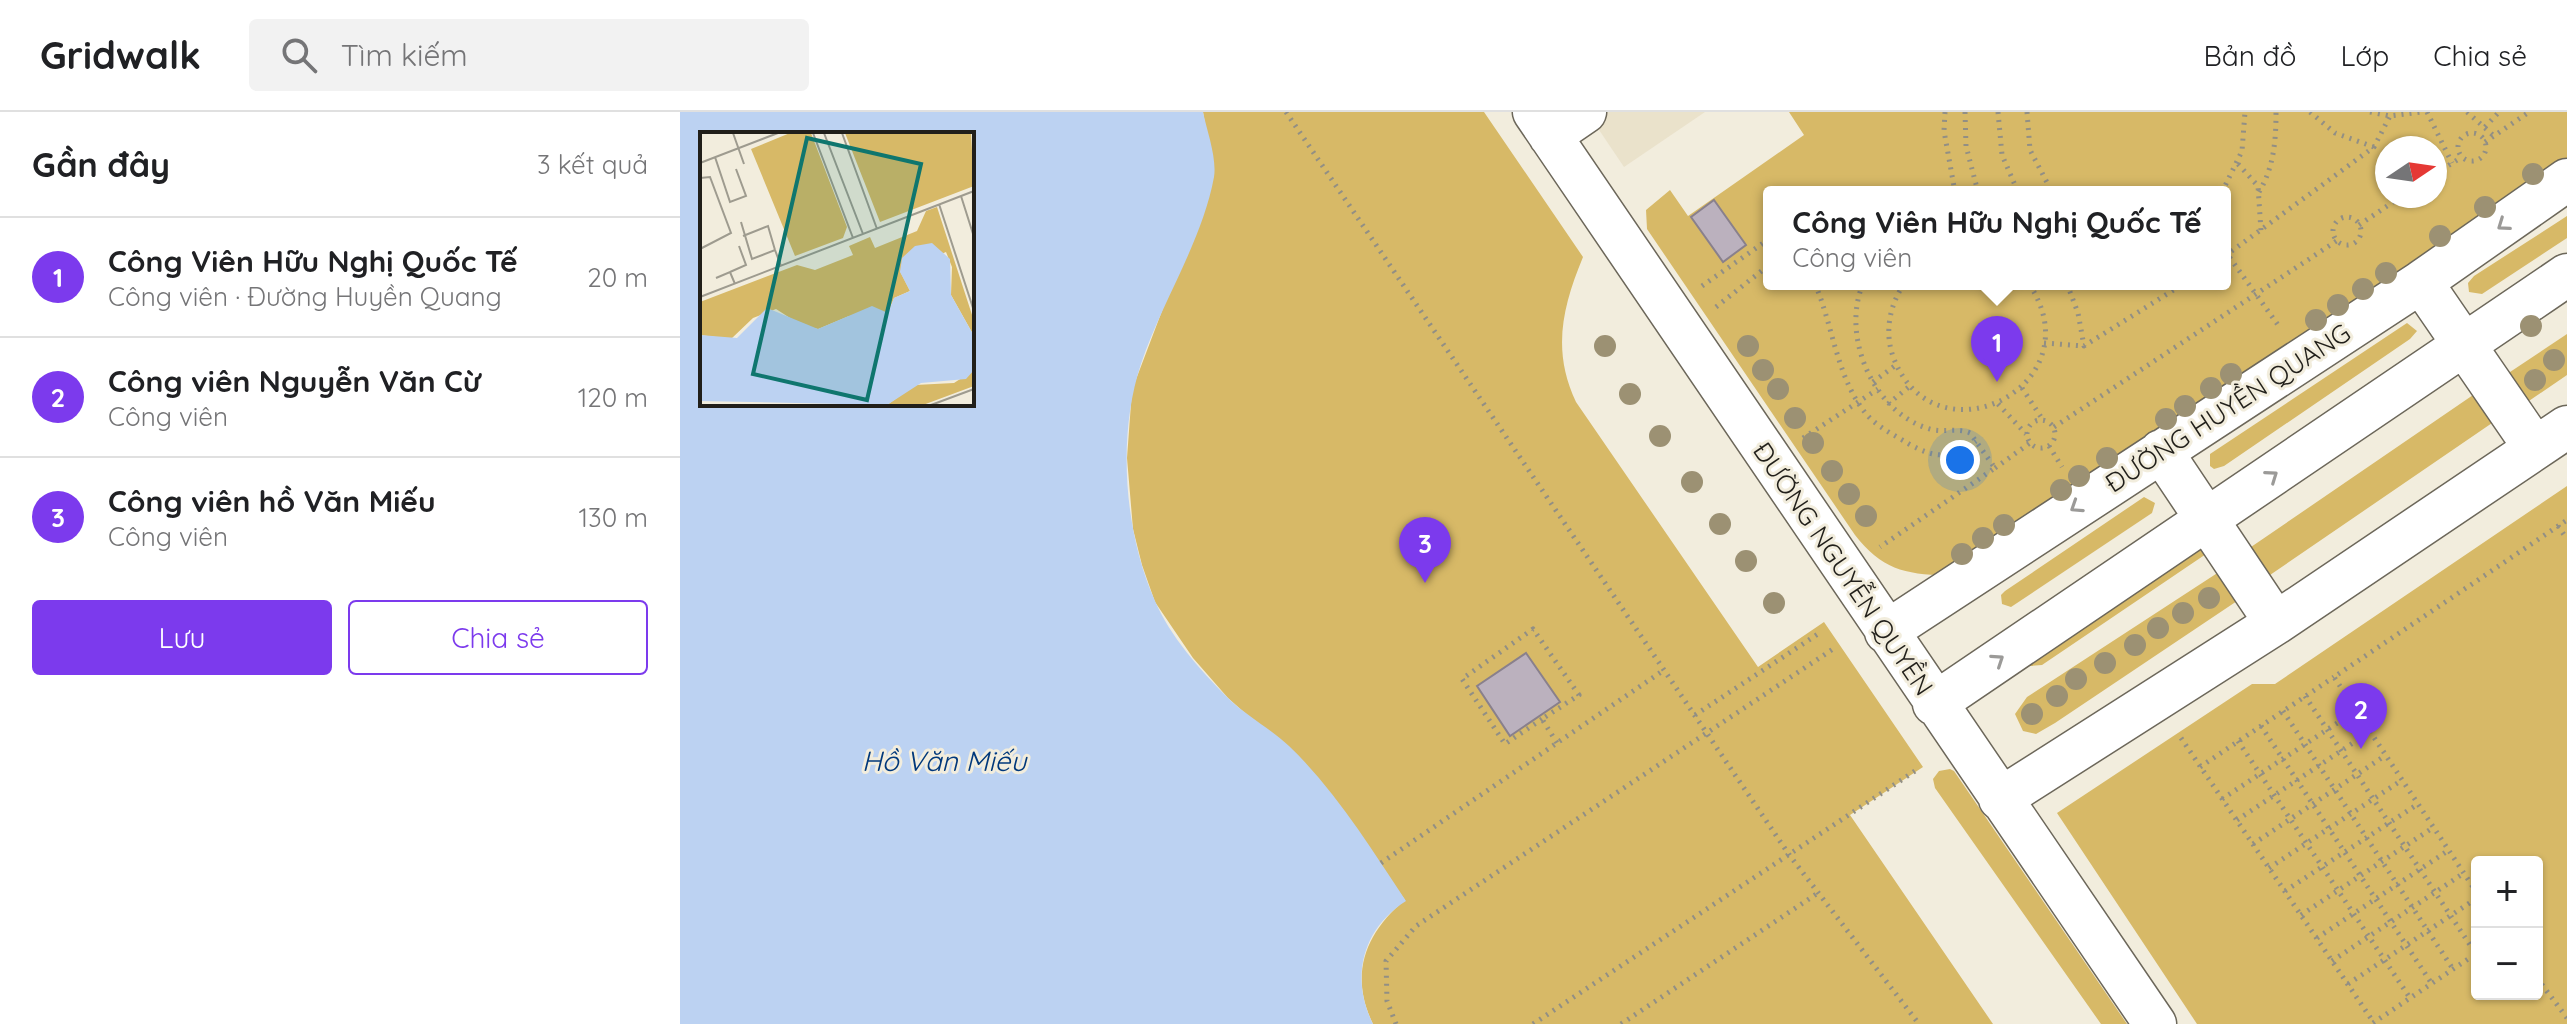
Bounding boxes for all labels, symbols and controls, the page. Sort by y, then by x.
search box [249,19,809,91]
text: Gridwalk [40,31,201,79]
icon: search [277,33,321,77]
text: Tìm kiếm [341,36,468,74]
text: Bản đồ [2204,38,2296,73]
text: Lớp [2340,38,2389,73]
text: Chia sẻ [2433,38,2527,73]
inset map [700,132,974,406]
north arrow [2375,136,2447,208]
text: Gần đây [32,143,170,186]
text: 3 kết quả [537,148,648,181]
popup [1763,186,2231,290]
text: Công Viên Hữu Nghị Quốc Tế [1792,203,2202,241]
one-way arrow [2497,215,2511,230]
text: Công viên [1792,241,1912,274]
text: Công Viên Hữu Nghị Quốc Tế [108,242,518,280]
text: 1 [53,261,63,294]
text: 20 m [587,261,648,294]
text: Công viên · Đường Huyền Quang [108,280,502,313]
street label: ĐƯỜNG HUYỀN QUANG [2098,315,2357,499]
pin: 1 [1971,316,2023,382]
text: Công viên Nguyễn Văn Cừ [108,362,480,400]
text: 2 [51,381,65,414]
text: 120 m [578,381,648,414]
text: Công viên [108,400,228,433]
street label: ĐƯỜNG NGUYỄN QUYỀN [1746,435,1942,702]
your location [1940,440,1980,480]
one-way arrow [2263,471,2277,486]
text: Công viên hồ Văn Miếu [108,482,436,520]
one-way arrow [2070,498,2085,513]
text: 3 [51,501,65,534]
text: 130 m [578,501,648,534]
pin: 3 [1399,517,1451,583]
text: Công viên [108,520,228,553]
button: Lưu [32,600,332,675]
button: Chia sẻ [348,600,648,675]
one-way arrow [1990,655,2004,670]
pin: 2 [2335,683,2387,749]
water label: Hồ Văn Miếu [862,743,1028,778]
map controls [2471,856,2543,1000]
button: + [2471,856,2543,928]
button: − [2471,928,2543,1000]

